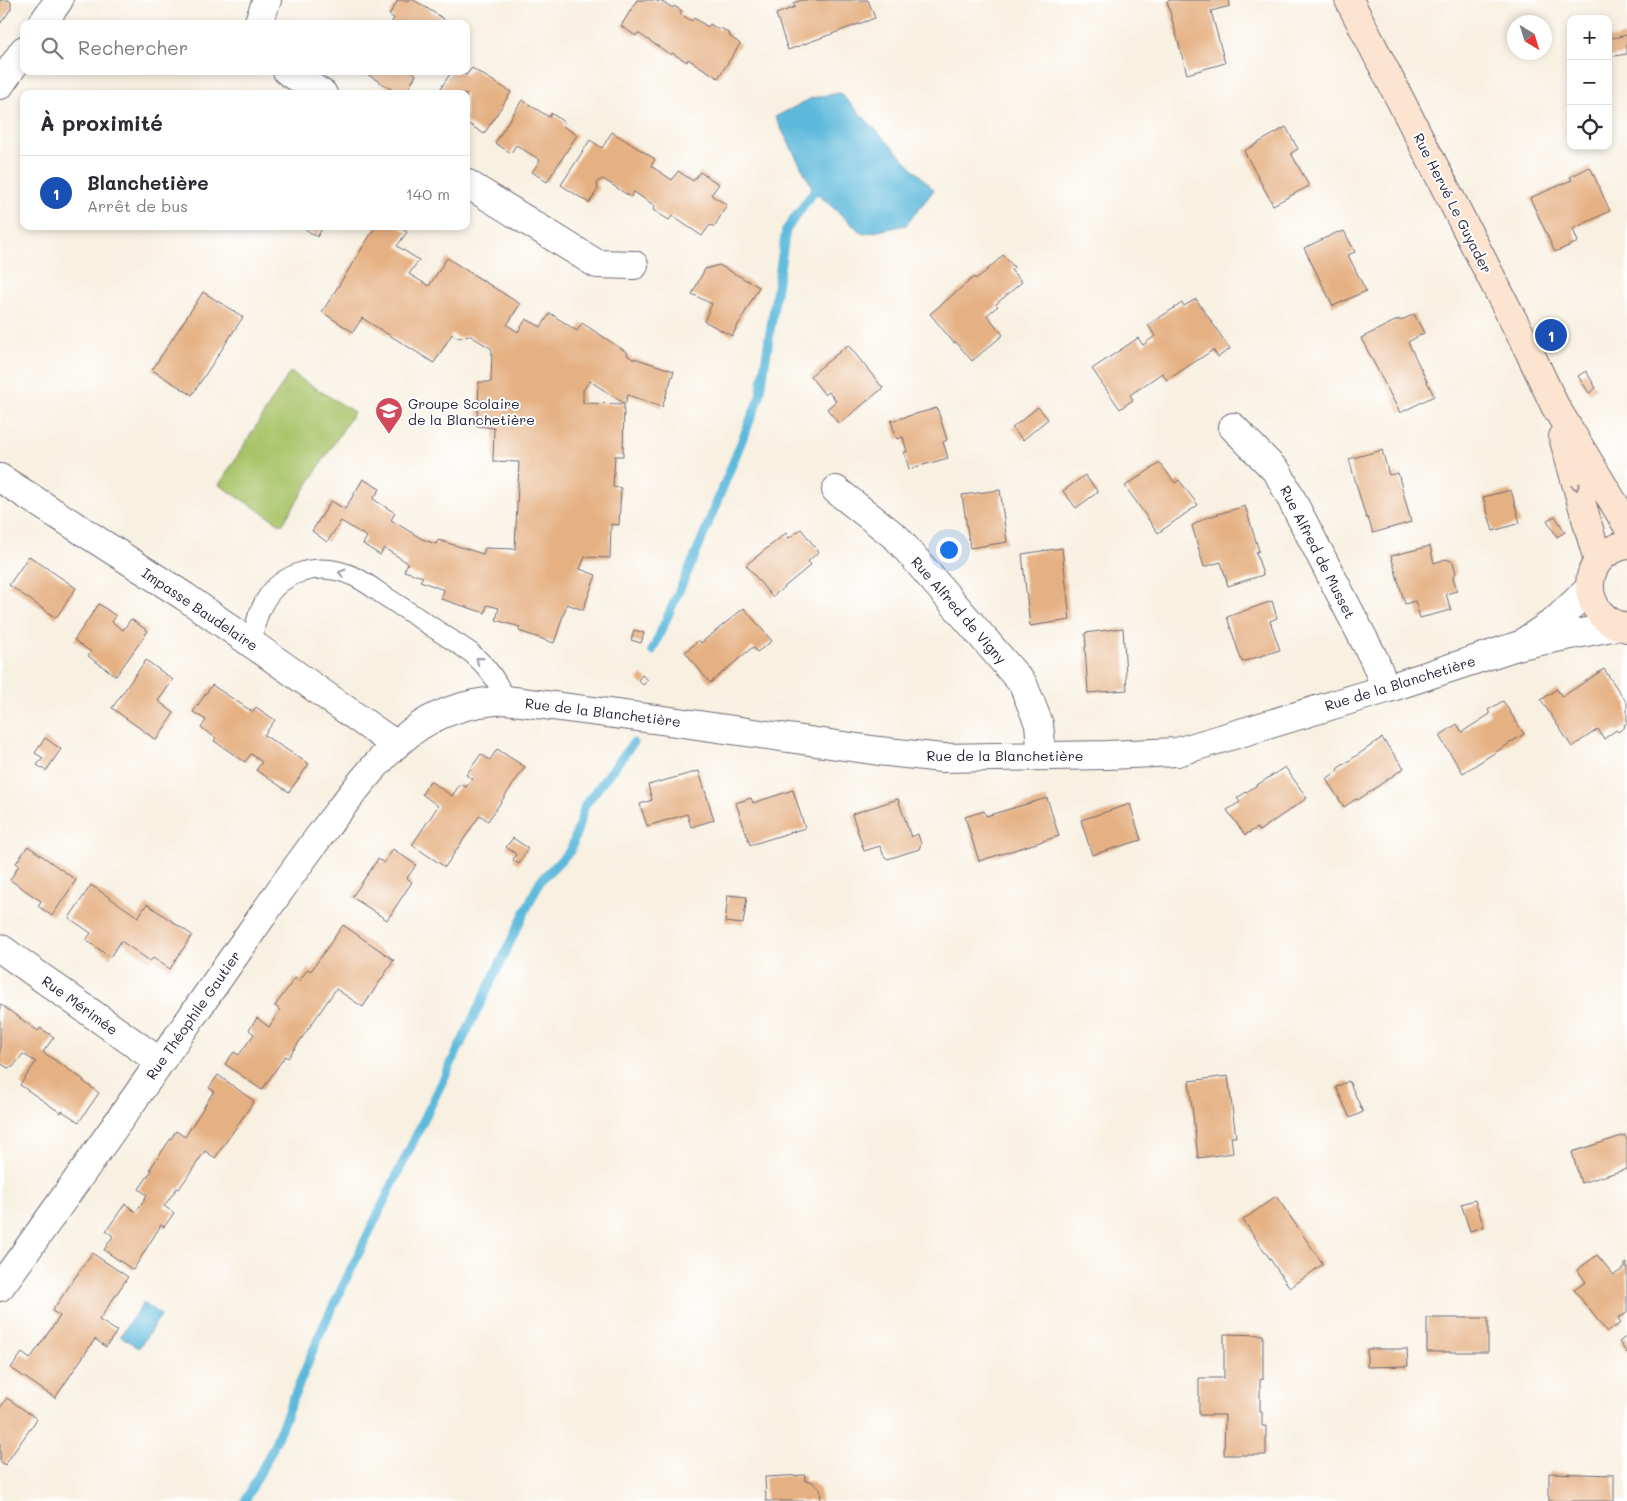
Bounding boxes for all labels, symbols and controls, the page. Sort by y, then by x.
north arrow [1507,15,1552,60]
map controls [1567,15,1612,150]
button: + [1567,15,1612,60]
search box [20,20,470,75]
icon: search [38,34,66,62]
text: Rechercher [78,35,188,60]
button: − [1567,60,1612,105]
button: locate [1567,105,1612,150]
text: À proximité [40,109,163,136]
street label: Rue Hervé Le Guyader [1409,130,1497,276]
text: Blanchetière [87,170,209,195]
text: 1 [52,183,60,204]
text: 140 m [406,183,450,204]
text: Arrêt de bus [87,195,188,216]
pin: 1 [1535,316,1567,354]
place label: Groupe Scolaire de la Blanchetière [408,394,535,429]
school or university icon: Groupe Scolaire de la Blanchetière [374,396,404,435]
street label: Rue Alfred de Musset [1276,482,1360,622]
one-way arrow [1571,483,1581,491]
your location [936,537,962,563]
street label: Rue Alfred de Vigny [907,552,1011,668]
street label: Impasse Baudelaire [138,563,262,655]
one-way arrow [339,569,347,579]
street label: Rue de la Blanchetière [1322,651,1478,715]
one-way arrow [476,657,485,665]
street label: Rue de la Blanchetière [524,693,682,731]
street label: Rue de la Blanchetière [927,746,1083,765]
street label: Rue Théophile Gautier [141,947,245,1083]
street label: Rue Mérimée [38,971,122,1039]

